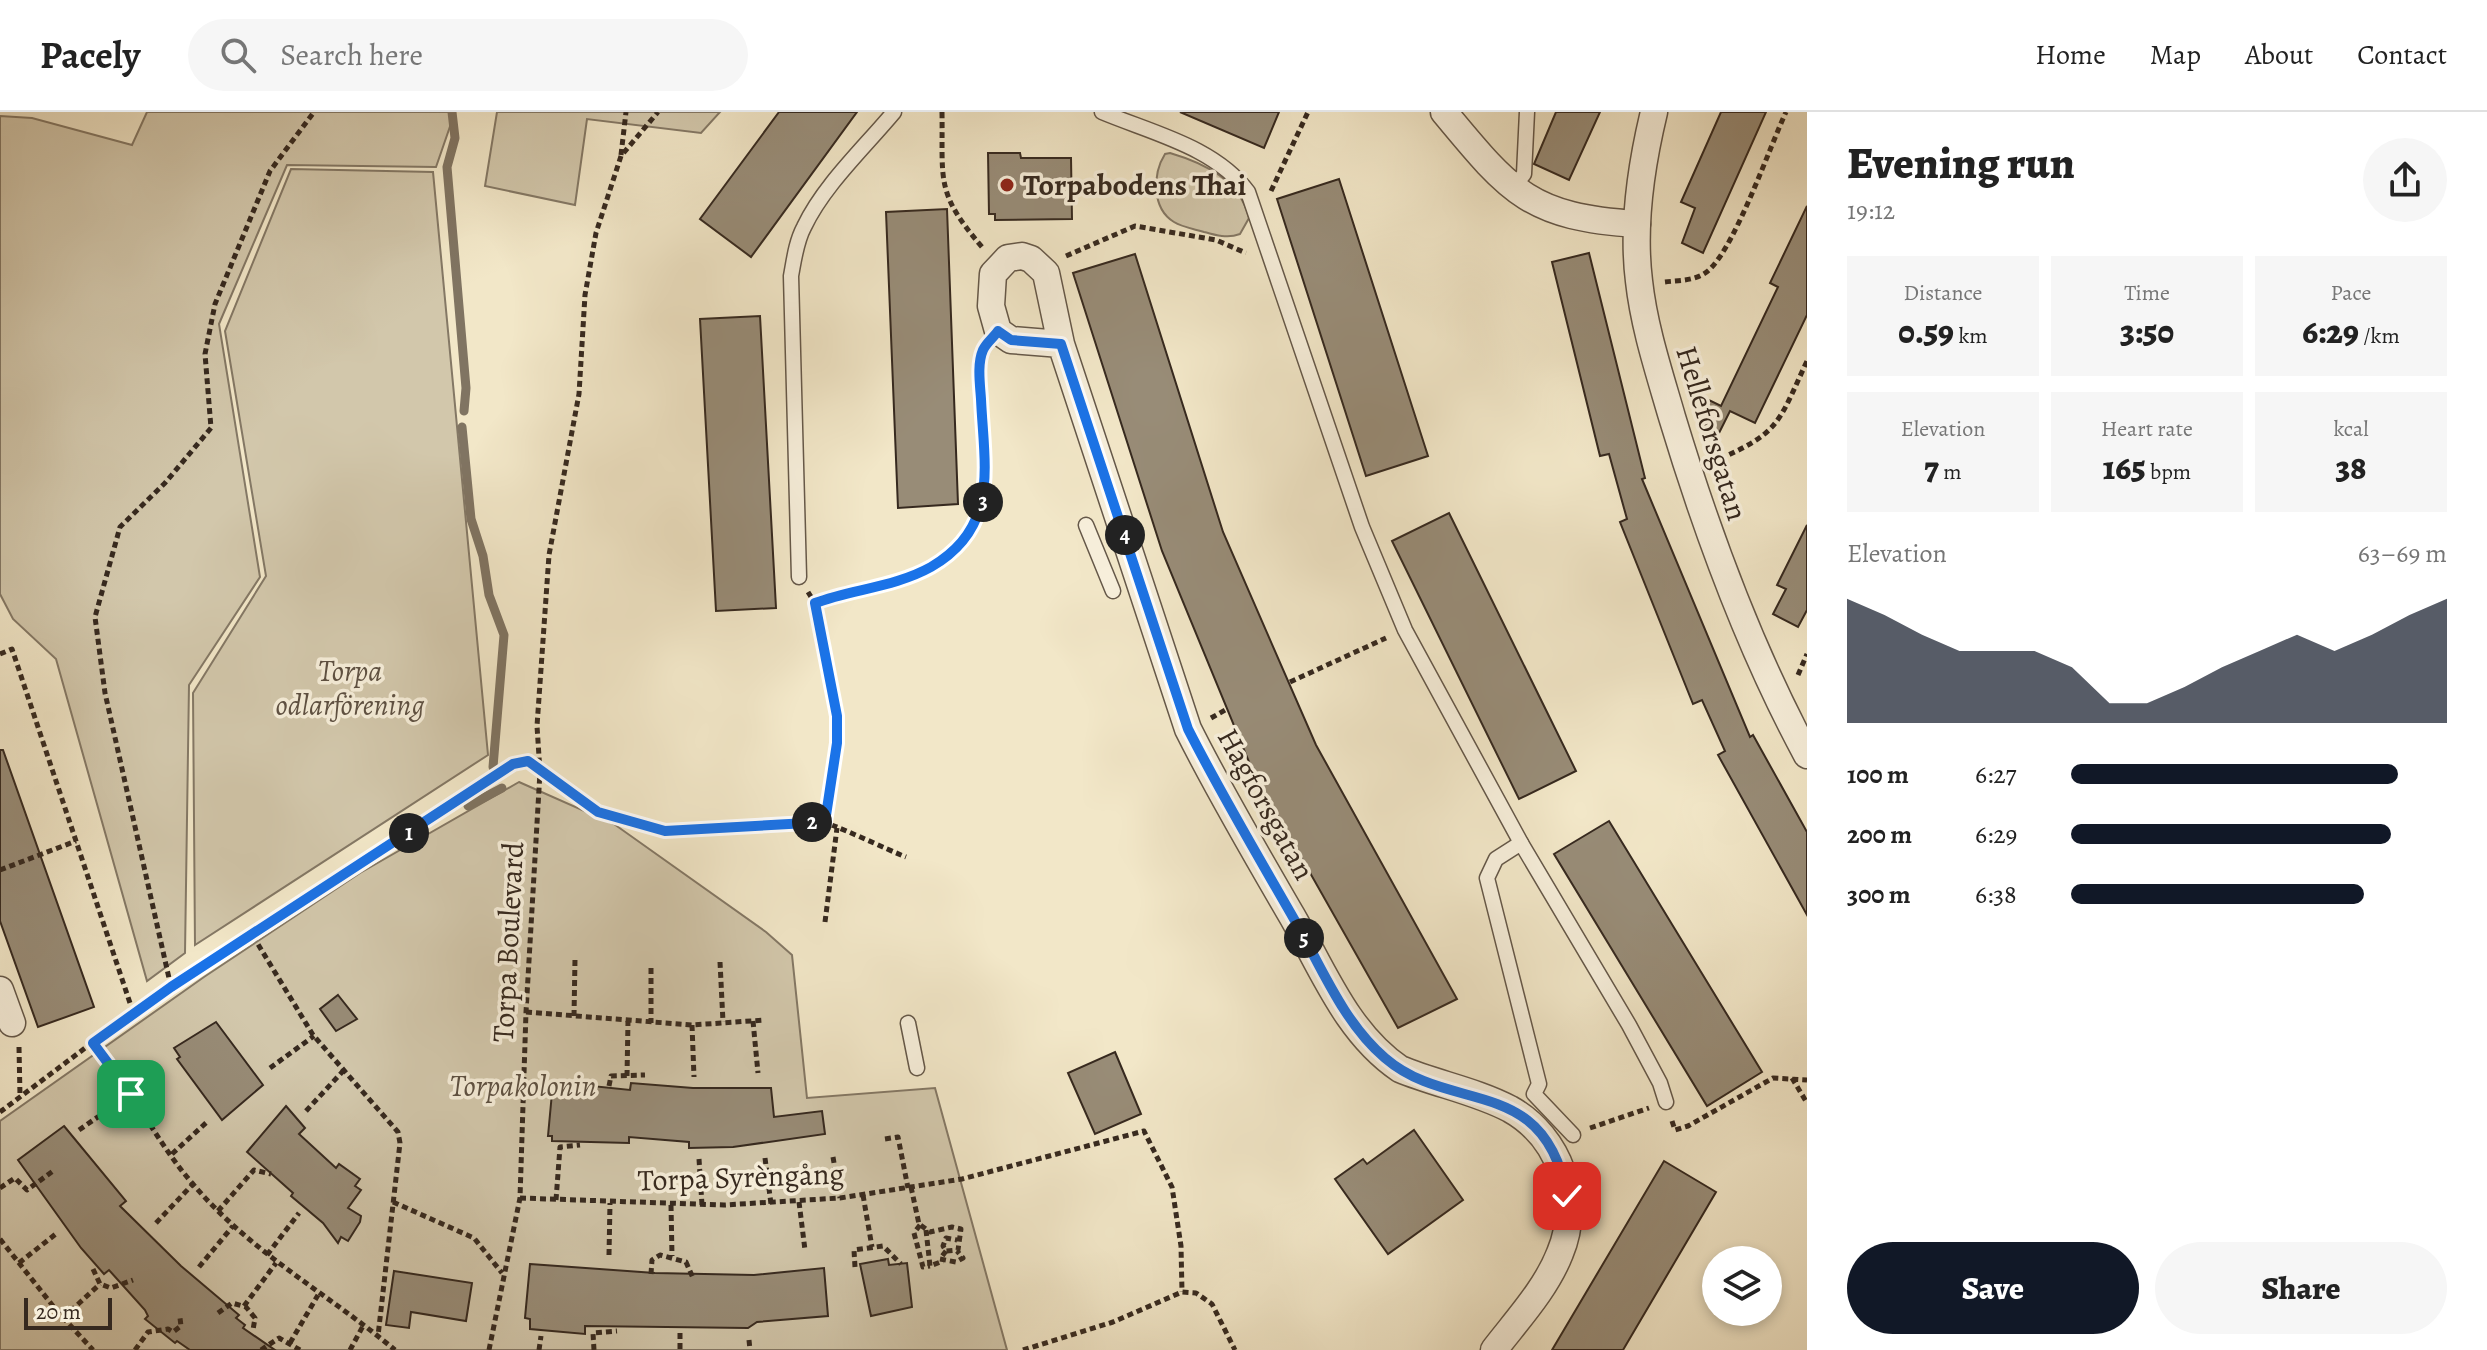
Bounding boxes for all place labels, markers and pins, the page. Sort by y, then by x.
place label: Torpabodens Thai [1023,165,1246,205]
marker: Torpabodens Thai [998,176,1016,194]
pin: 3 [963,482,1003,522]
pin: 4 [1105,515,1145,555]
pin: 2 [792,802,832,842]
pin: 1 [389,813,429,853]
pin: 5 [1284,918,1324,958]
pin [97,1060,165,1128]
pin [1533,1162,1601,1230]

